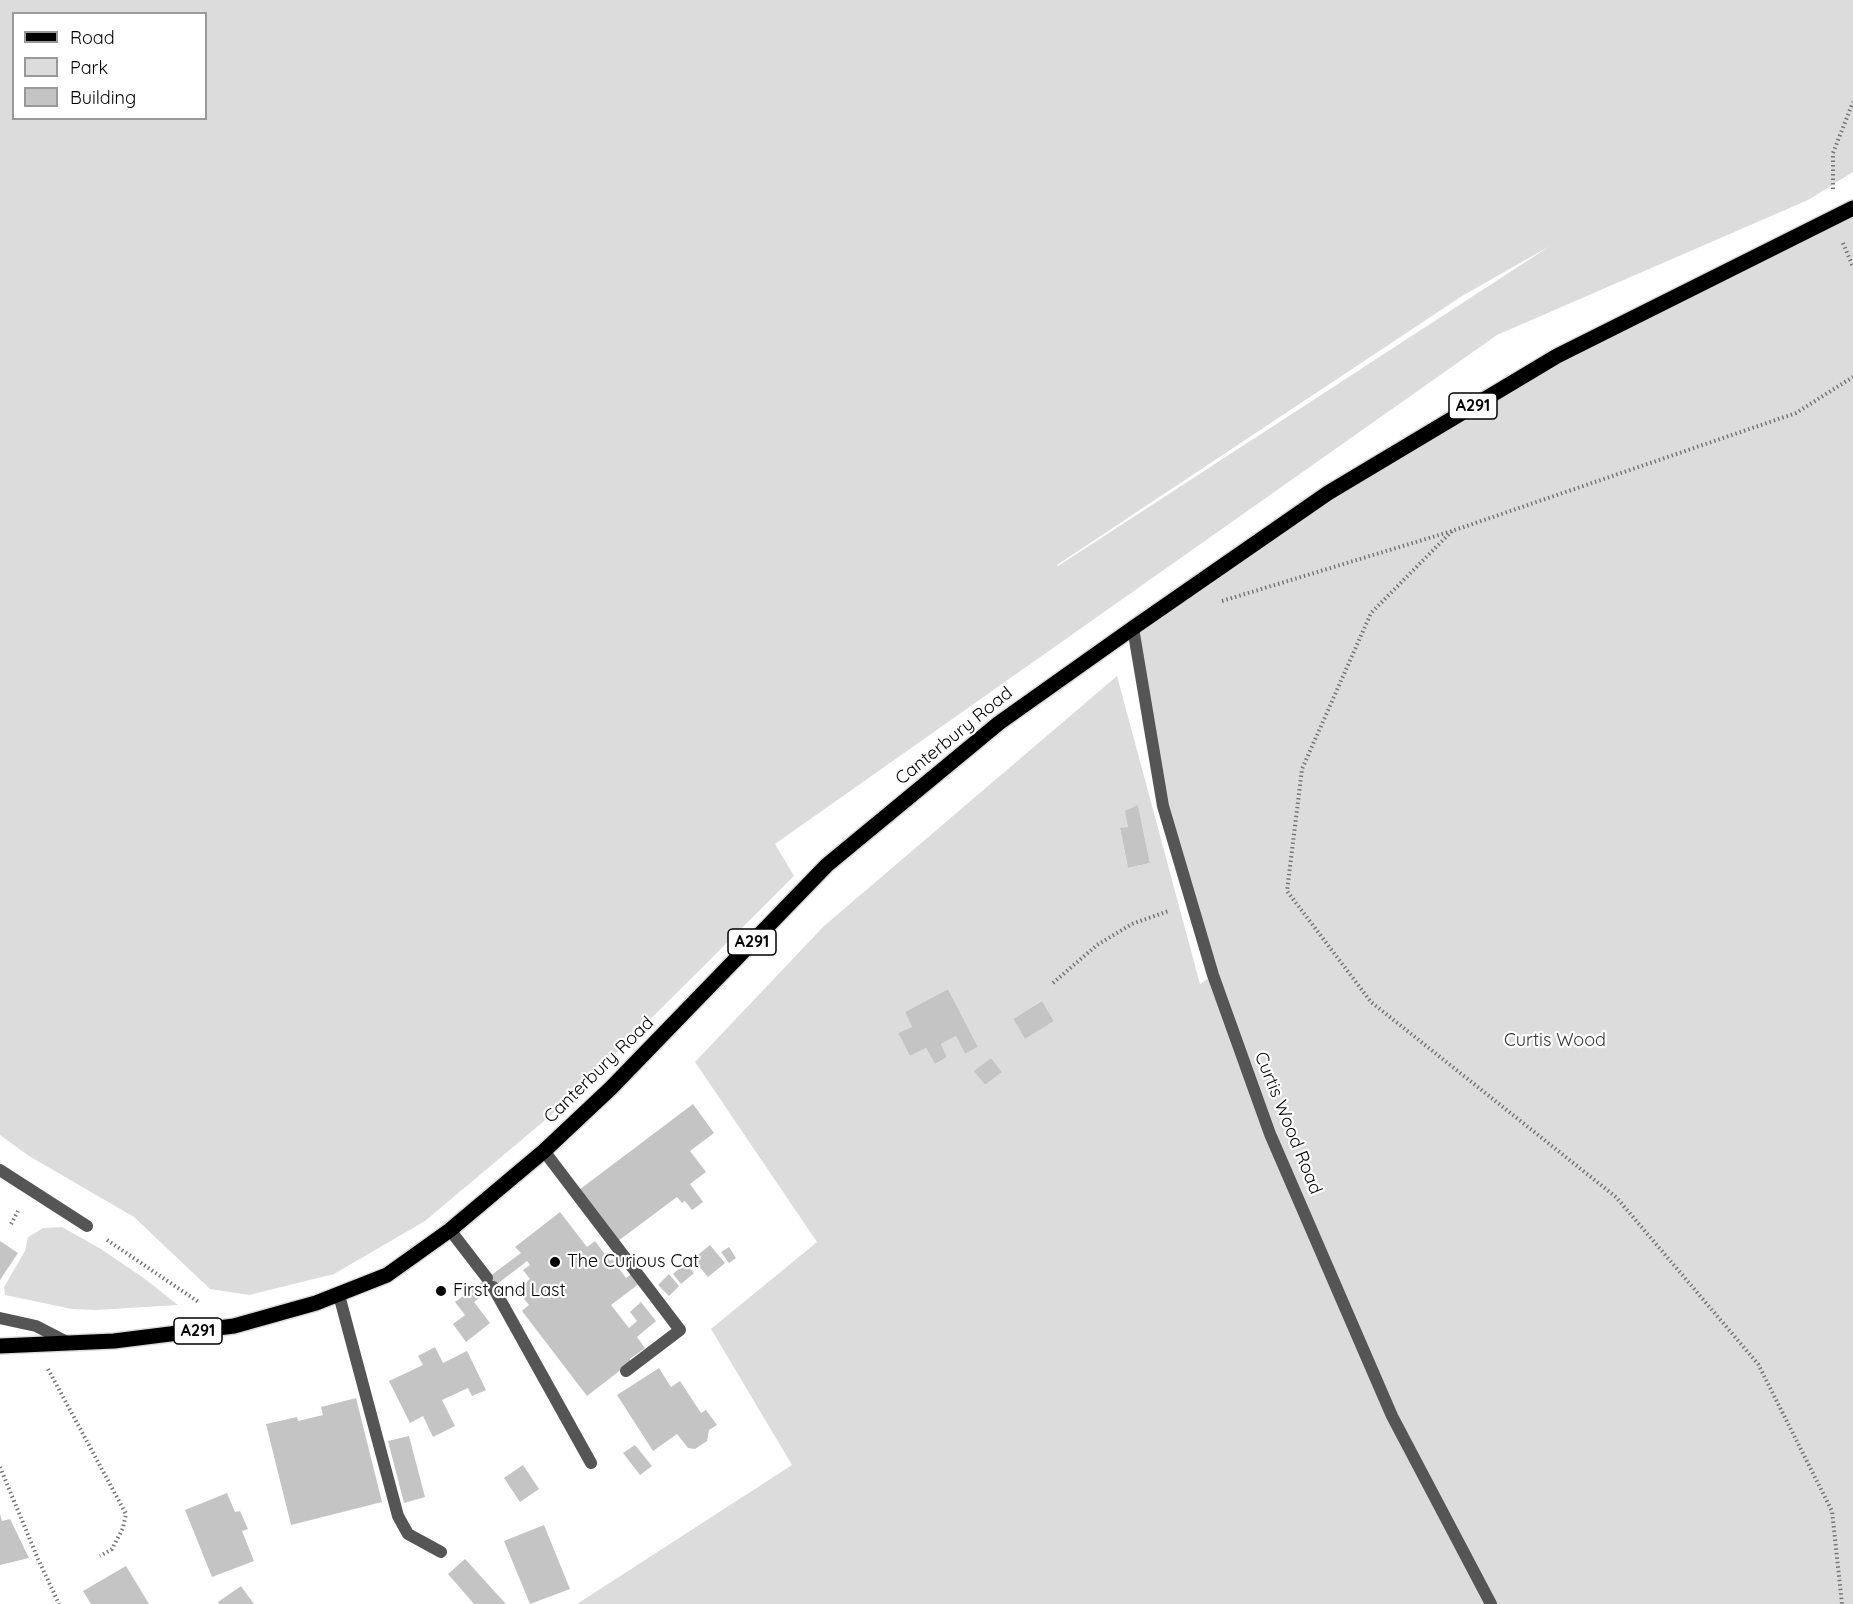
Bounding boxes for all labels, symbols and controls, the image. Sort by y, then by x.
legend [12,12,207,120]
text: Road [70,26,115,49]
text: Park [70,56,108,79]
text: Building [70,86,136,109]
road number: A291 [1449,393,1497,419]
street label: Canterbury Road [891,682,1017,790]
road number: A291 [728,929,776,955]
street label: Canterbury Road [540,1012,658,1128]
park label: Curtis Wood [1504,1030,1606,1052]
street label: Curtis Wood Road [1250,1049,1326,1197]
place label: The Curious Cat [567,1251,699,1273]
marker: The Curious Cat [548,1255,562,1269]
place label: First and Last [453,1280,566,1302]
marker: First and Last [434,1284,448,1298]
road number: A291 [174,1318,222,1344]

